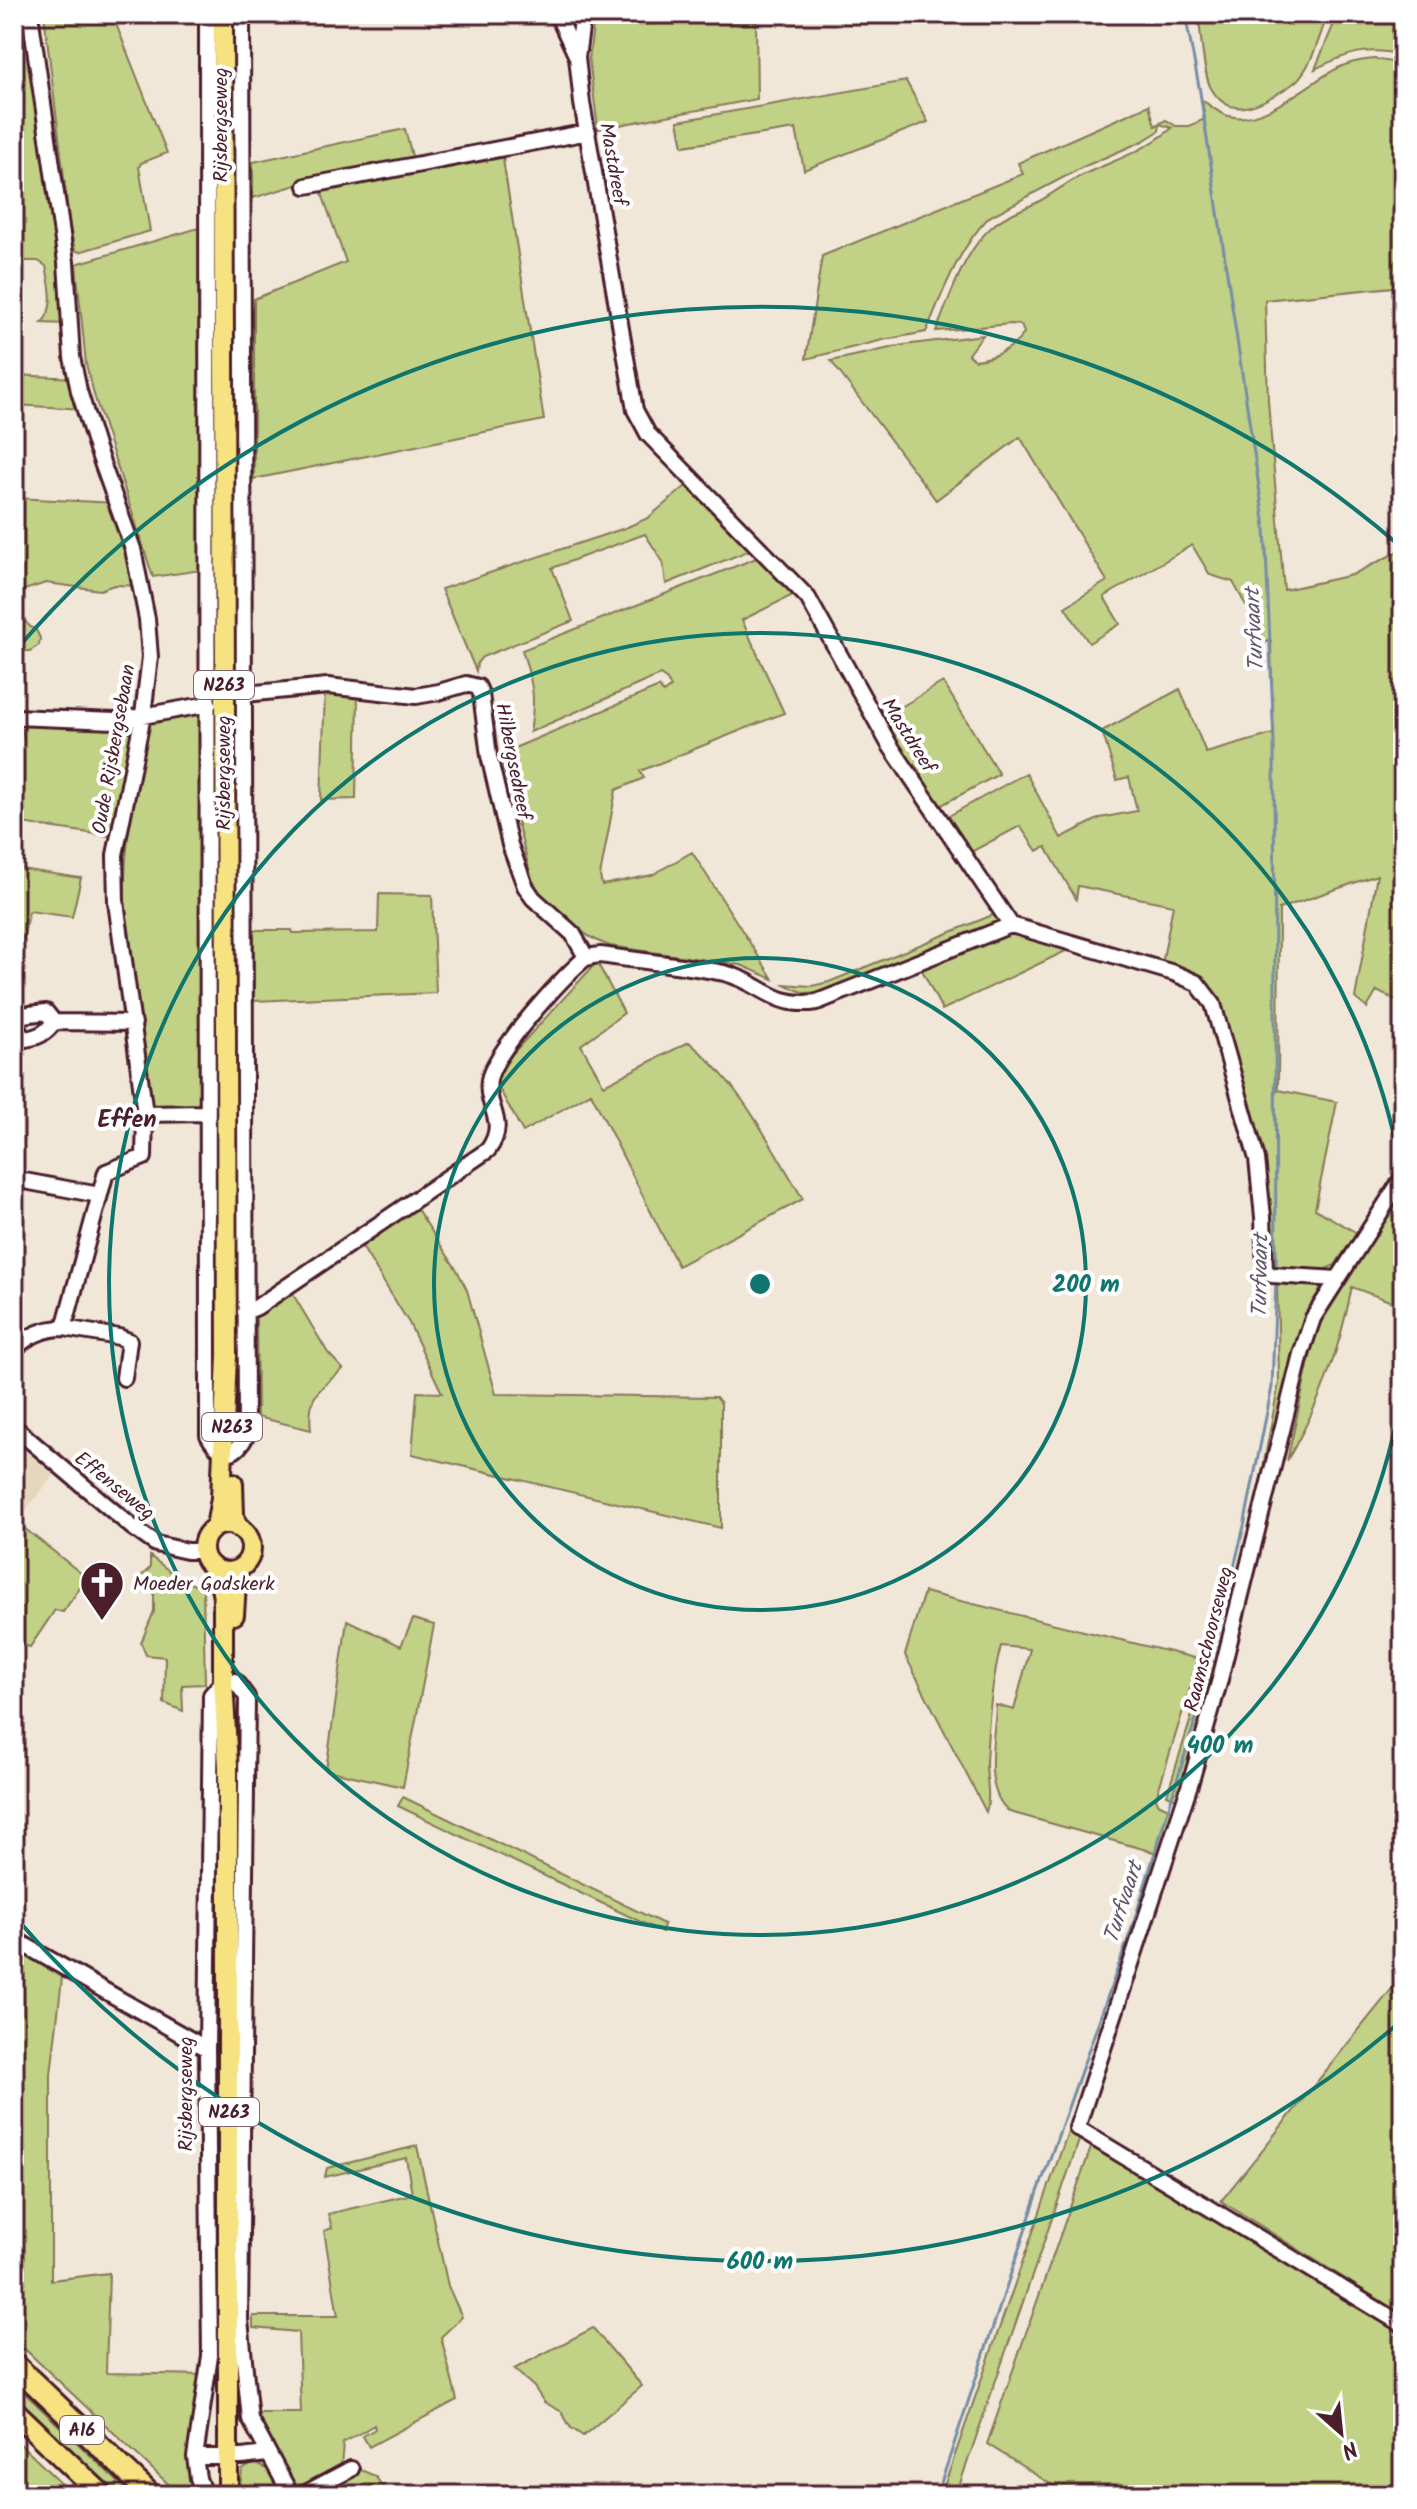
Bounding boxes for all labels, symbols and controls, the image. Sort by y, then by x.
street label: Rijsbergseweg [206,67,238,183]
street label: Mastdreef [589,120,635,211]
water label: Turfvaart [1236,584,1275,673]
street label: Oude Rijsbergsebaan [84,662,146,837]
road number: N263 [194,671,254,699]
street label: Mastdreef [872,692,944,782]
street label: Hilbergsedreef [485,700,540,825]
street label: Rijsbergseweg [209,715,241,831]
district label: Effen [97,1101,157,1140]
water label: Turfvaart [1243,1230,1280,1318]
text: 200 m [1052,1266,1120,1305]
centre of rings [746,1270,774,1298]
road number: N263 [202,1413,262,1441]
street label: Effenseweg [66,1444,161,1529]
church icon: Moeder Godskerk [78,1559,126,1622]
street label: Raamschoorseweg [1176,1563,1243,1716]
place label: Moeder Godskerk [133,1569,275,1601]
text: 400 m [1187,1727,1253,1766]
water label: Turfvaart [1095,1854,1155,1948]
street label: Rijsbergseweg [171,2036,203,2152]
road number: N263 [199,2098,259,2126]
text: 600 m [727,2243,793,2282]
north arrow [1301,2393,1381,2473]
road number: A16 [60,2416,104,2444]
text: N [1335,2430,1363,2467]

